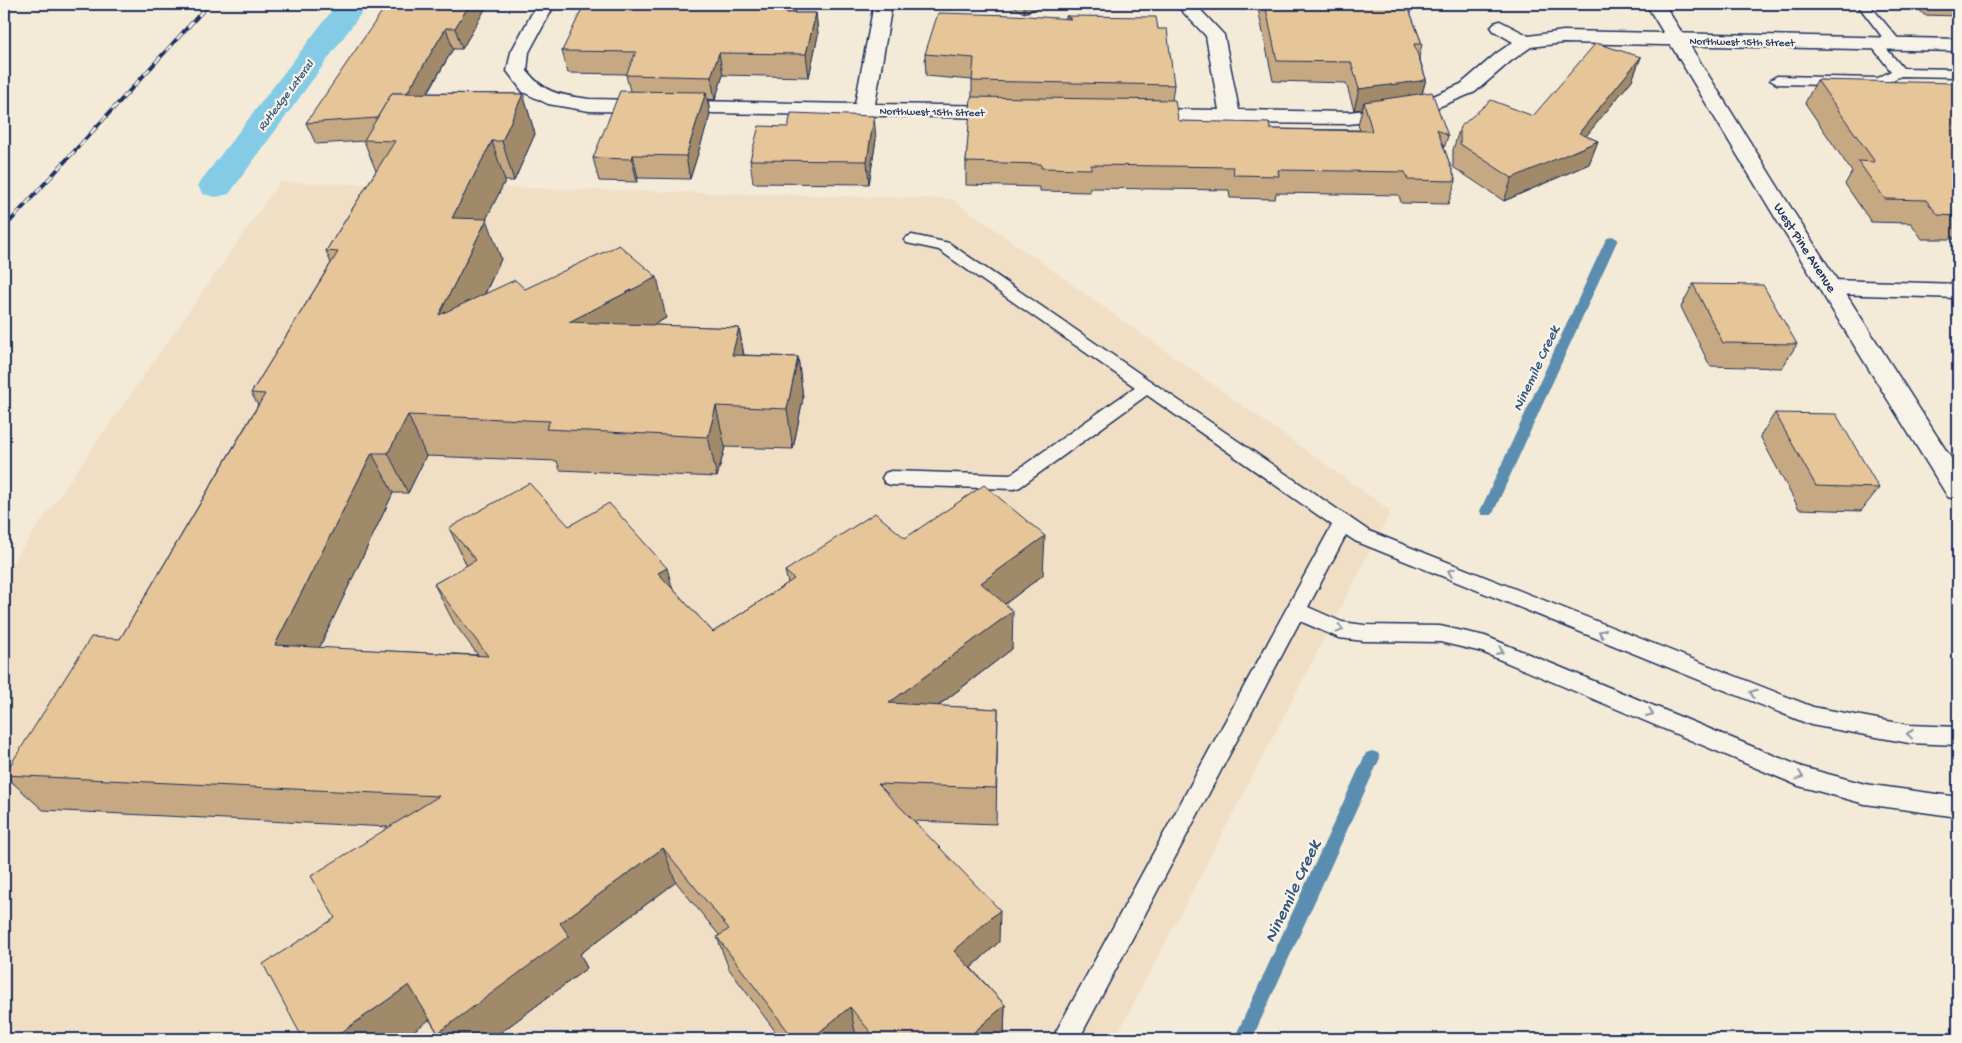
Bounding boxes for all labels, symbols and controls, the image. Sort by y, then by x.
street label: Northwest 15th Street [1689,36,1796,50]
water label: Rutledge Lateral [256,57,318,134]
street label: Northwest 15th Street [879,106,986,120]
street label: West Pine Avenue [1769,200,1840,297]
water label: Ninemile Creek [1509,322,1565,414]
one-way arrow [1447,568,1456,579]
one-way arrow [1336,623,1345,634]
one-way arrow [1598,629,1607,640]
one-way arrow [1495,644,1504,655]
one-way arrow [1749,689,1758,699]
one-way arrow [1645,707,1654,718]
one-way arrow [1905,729,1913,740]
one-way arrow [1795,770,1804,780]
water label: Ninemile Creek [1260,836,1327,947]

